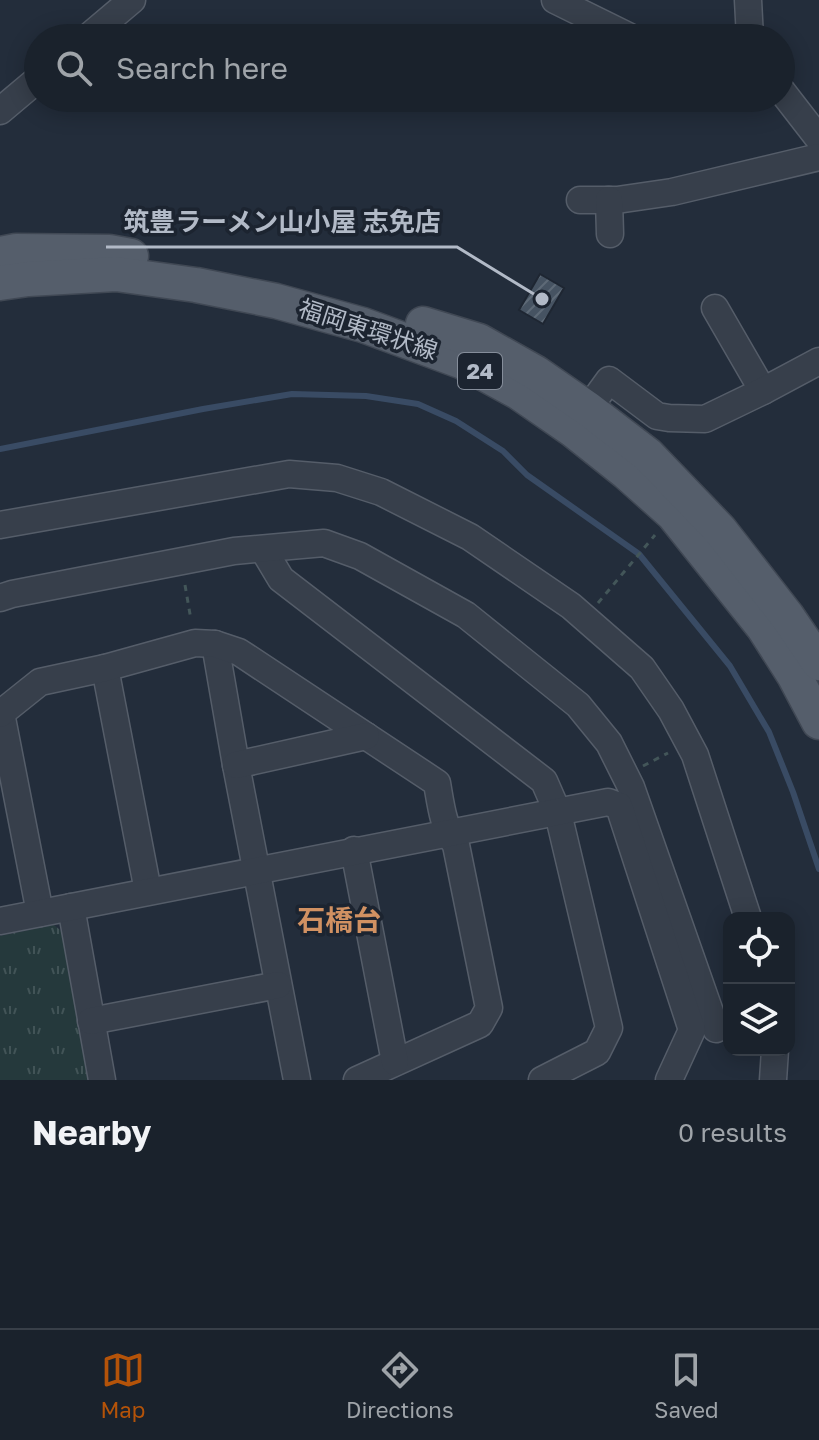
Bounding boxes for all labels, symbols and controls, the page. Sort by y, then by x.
search box [24,24,795,112]
icon: search [52,46,96,90]
text: Search here [116,50,288,86]
callout: 筑豊ラーメン山小屋 志免店 [106,197,457,247]
text: 筑豊ラーメン山小屋 志免店 [123,206,441,237]
street label: 福岡東環状線 [296,293,441,365]
road number: 24 [458,353,502,389]
district label: 石橋台 [297,903,381,936]
map controls [723,912,795,1056]
button: locate [723,912,795,984]
button: layers [723,984,795,1056]
text: Nearby [32,1112,152,1152]
text: 0 results [678,1117,787,1148]
tab: Map [100,1348,145,1423]
tab: Directions [346,1348,454,1423]
tab: Saved [654,1348,719,1423]

